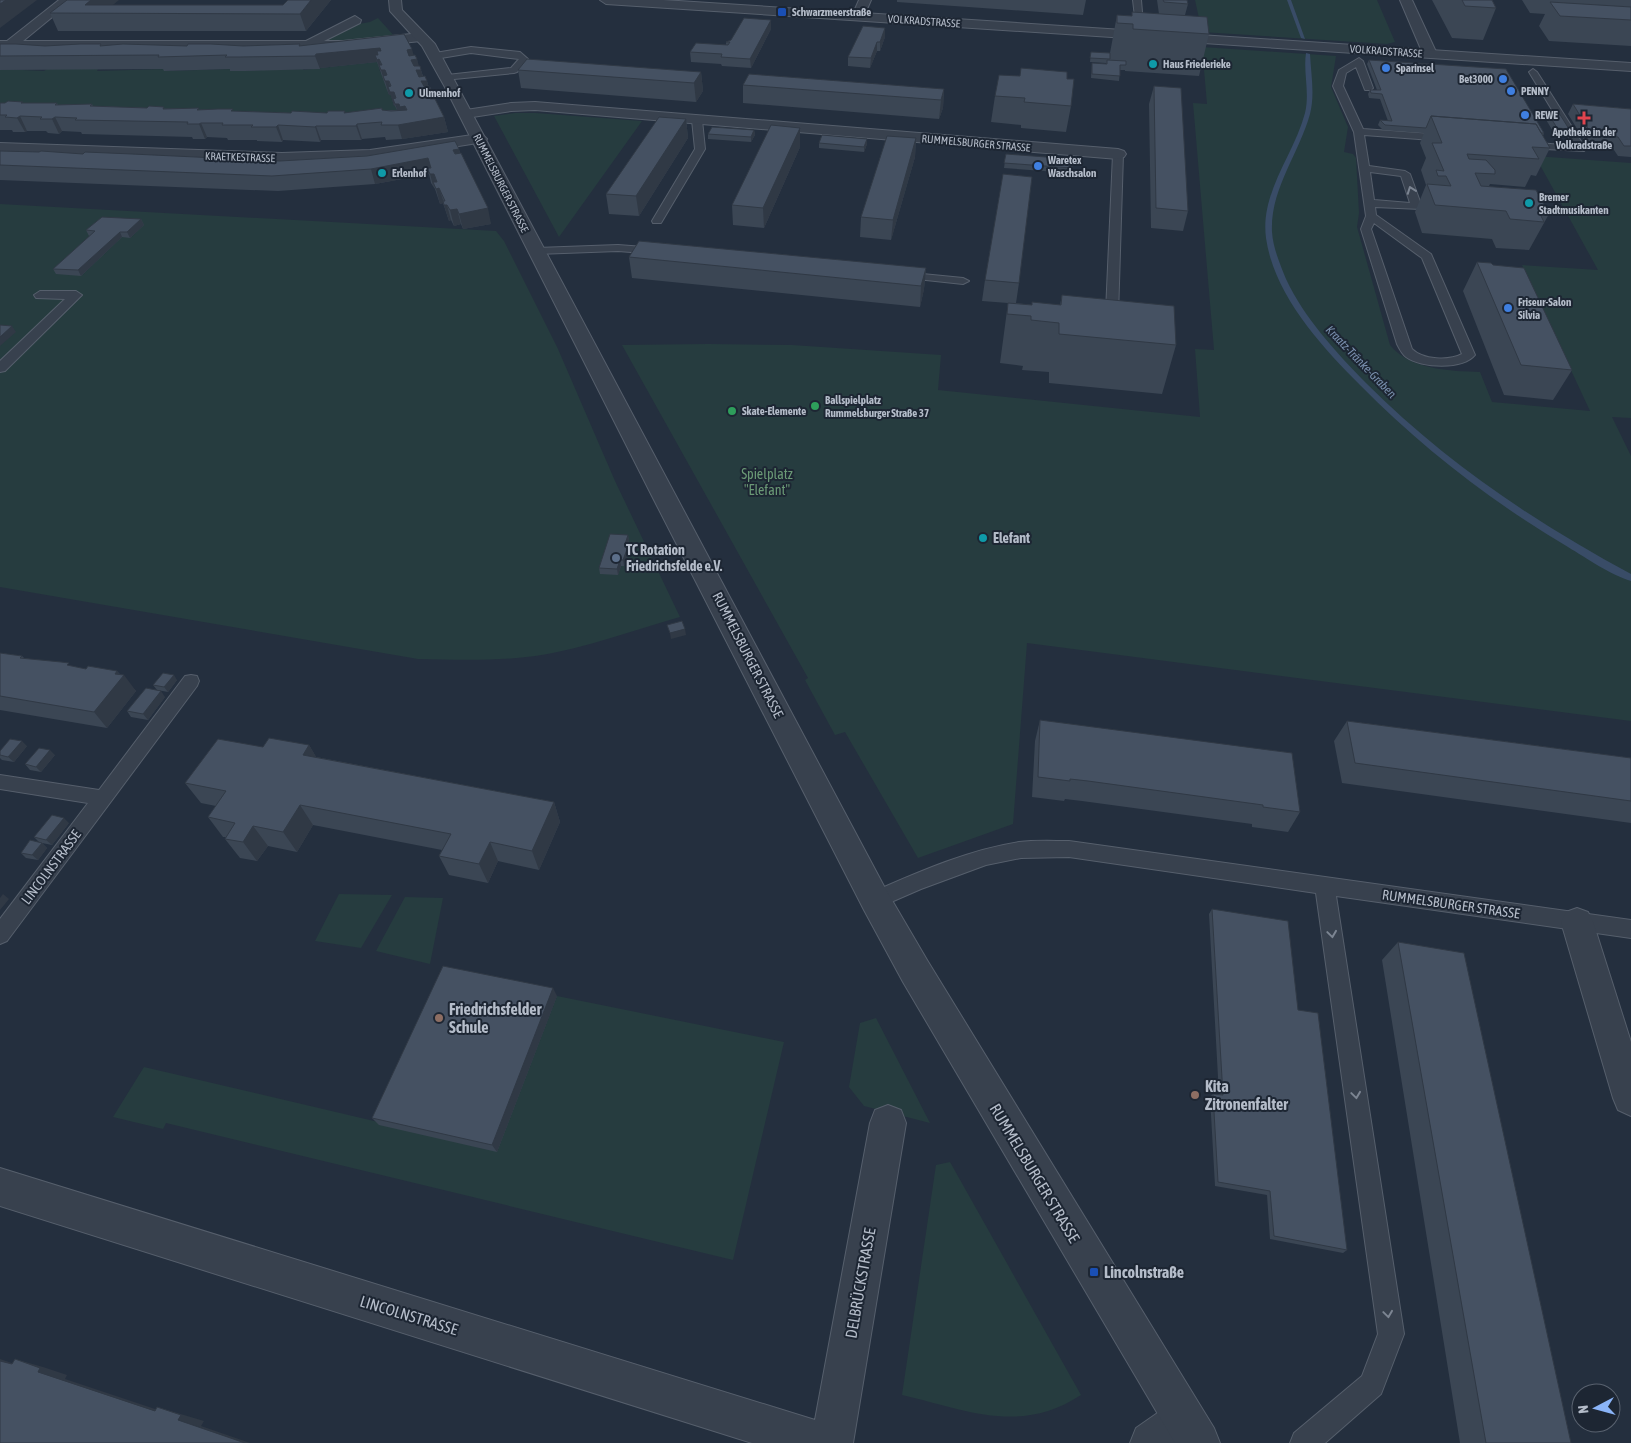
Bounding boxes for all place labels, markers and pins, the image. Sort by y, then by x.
marker: Schwarzmeerstraße [776,6,788,18]
place label: Schwarzmeerstraße [792,6,871,18]
marker: Haus Friederieke [1147,58,1159,70]
place label: Haus Friederieke [1163,58,1231,70]
marker: Sparinsel [1380,62,1392,74]
place label: Sparinsel [1396,62,1435,74]
place label: Bet3000 [1459,73,1493,85]
marker: Bet3000 [1497,73,1509,85]
marker: PENNY [1505,85,1517,97]
place label: PENNY [1521,85,1549,97]
marker: Ulmenhof [403,87,415,99]
place label: Ulmenhof [419,87,461,99]
marker: REWE [1519,109,1531,121]
place label: REWE [1535,109,1558,121]
marker: Apotheke in der Volkradstraße [1578,112,1590,124]
place label: Apotheke in der Volkradstraße [1551,126,1616,151]
place label: Waretex Waschsalon [1047,154,1096,179]
marker: Waretex Waschsalon [1032,160,1044,172]
marker: Erlenhof [376,167,388,179]
place label: Erlenhof [392,167,428,179]
place label: Bremer Stadtmusikanten [1539,191,1609,216]
marker: Bremer Stadtmusikanten [1523,197,1535,209]
place label: Friseur-Salon Silvia [1518,296,1571,321]
marker: Friseur-Salon Silvia [1502,302,1514,314]
place label: Ballspielplatz Rummelsburger Straße 37 [825,394,929,419]
marker: Ballspielplatz Rummelsburger Straße 37 [809,400,821,412]
marker: Skate-Elemente [726,405,738,417]
place label: Skate-Elemente [742,405,806,417]
place label: Elefant [993,530,1030,546]
marker: Elefant [977,532,989,544]
place label: TC Rotation Friedrichsfelde e.V. [626,542,723,574]
marker: TC Rotation Friedrichsfelde e.V. [610,552,622,564]
place label: Friedrichsfelder Schule [449,1000,542,1036]
marker: Friedrichsfelder Schule [433,1012,445,1024]
place label: Kita Zitronenfalter [1205,1077,1288,1113]
marker: Kita Zitronenfalter [1189,1089,1201,1101]
place label: Lincolnstraße [1104,1263,1184,1281]
marker: Lincolnstraße [1088,1266,1100,1278]

